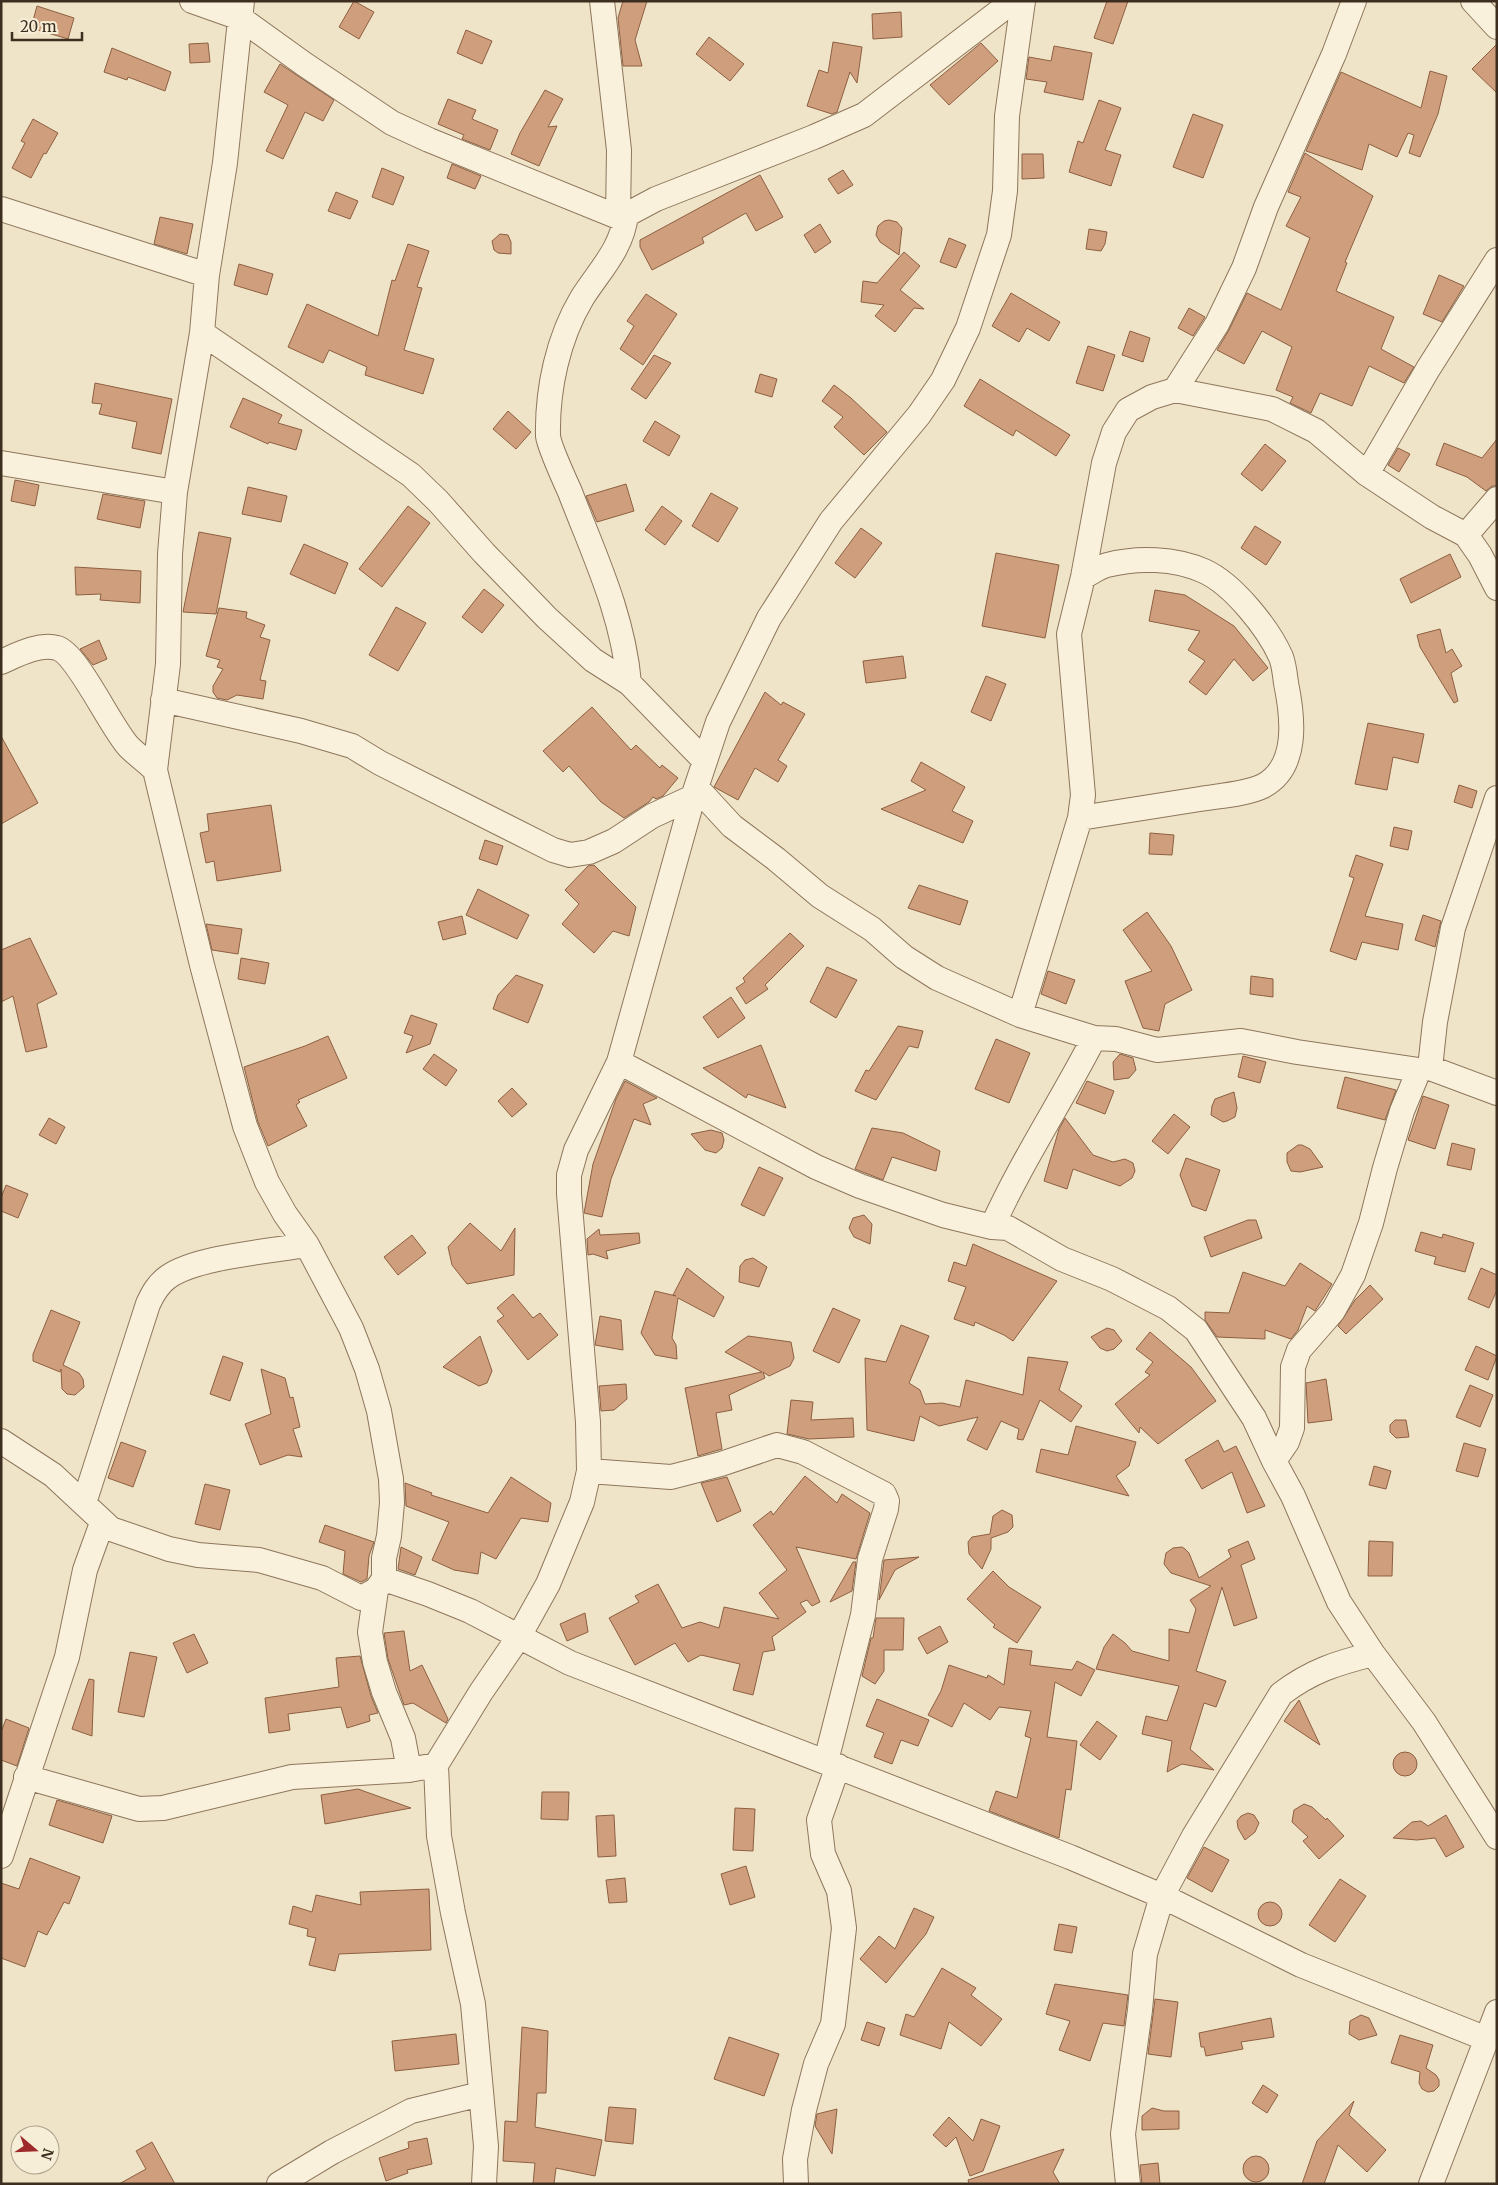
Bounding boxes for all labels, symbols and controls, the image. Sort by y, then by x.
scale bar [12,10,82,42]
text: 20 m [20,17,57,36]
north arrow [10,2125,60,2175]
text: N [37,2146,58,2162]

